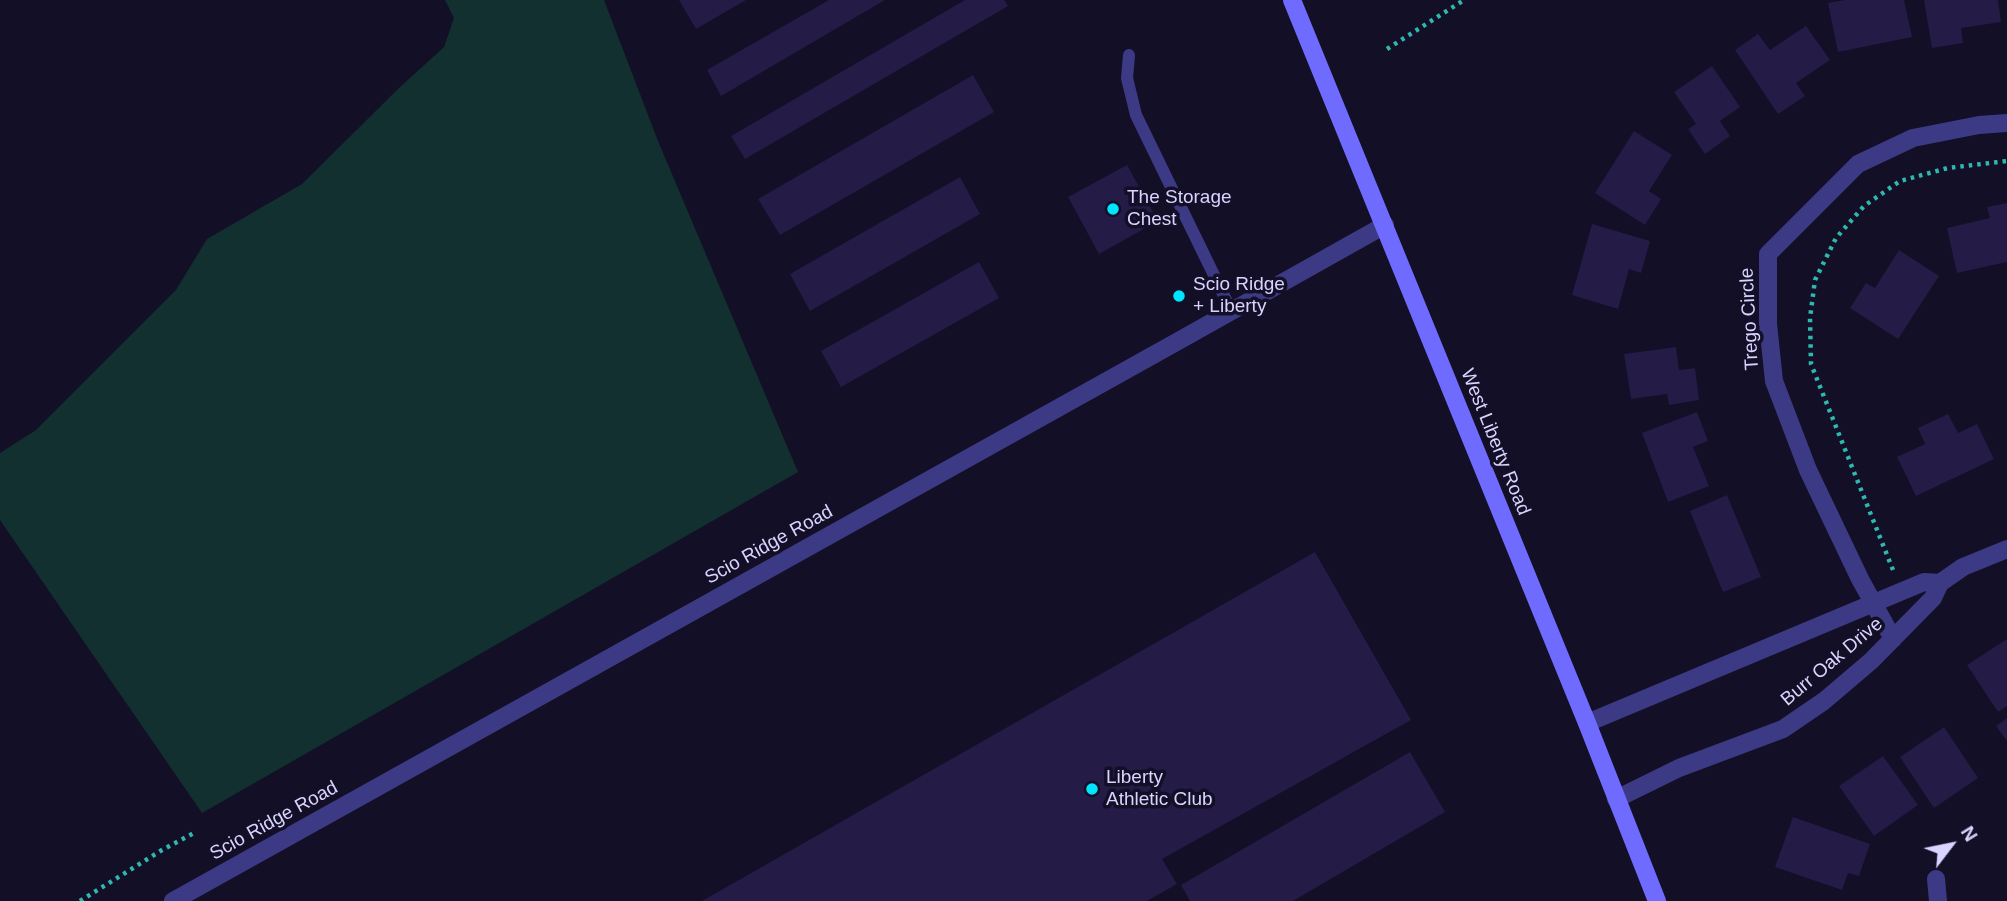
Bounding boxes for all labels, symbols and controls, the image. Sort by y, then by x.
place label: The Storage Chest [1127,187,1232,231]
marker: The Storage Chest [1105,201,1121,217]
street label: Trego Circle [1736,267,1764,371]
place label: Scio Ridge + Liberty [1193,274,1285,318]
marker: Scio Ridge + Liberty [1171,288,1187,304]
street label: West Liberty Road [1455,365,1535,519]
street label: Scio Ridge Road [701,500,837,590]
street label: Burr Oak Drive [1777,613,1887,711]
place label: Liberty Athletic Club [1106,767,1213,811]
street label: Scio Ridge Road [206,776,342,866]
marker: Liberty Athletic Club [1084,781,1100,797]
north arrow [1916,810,1986,880]
text: N [1957,822,1982,845]

